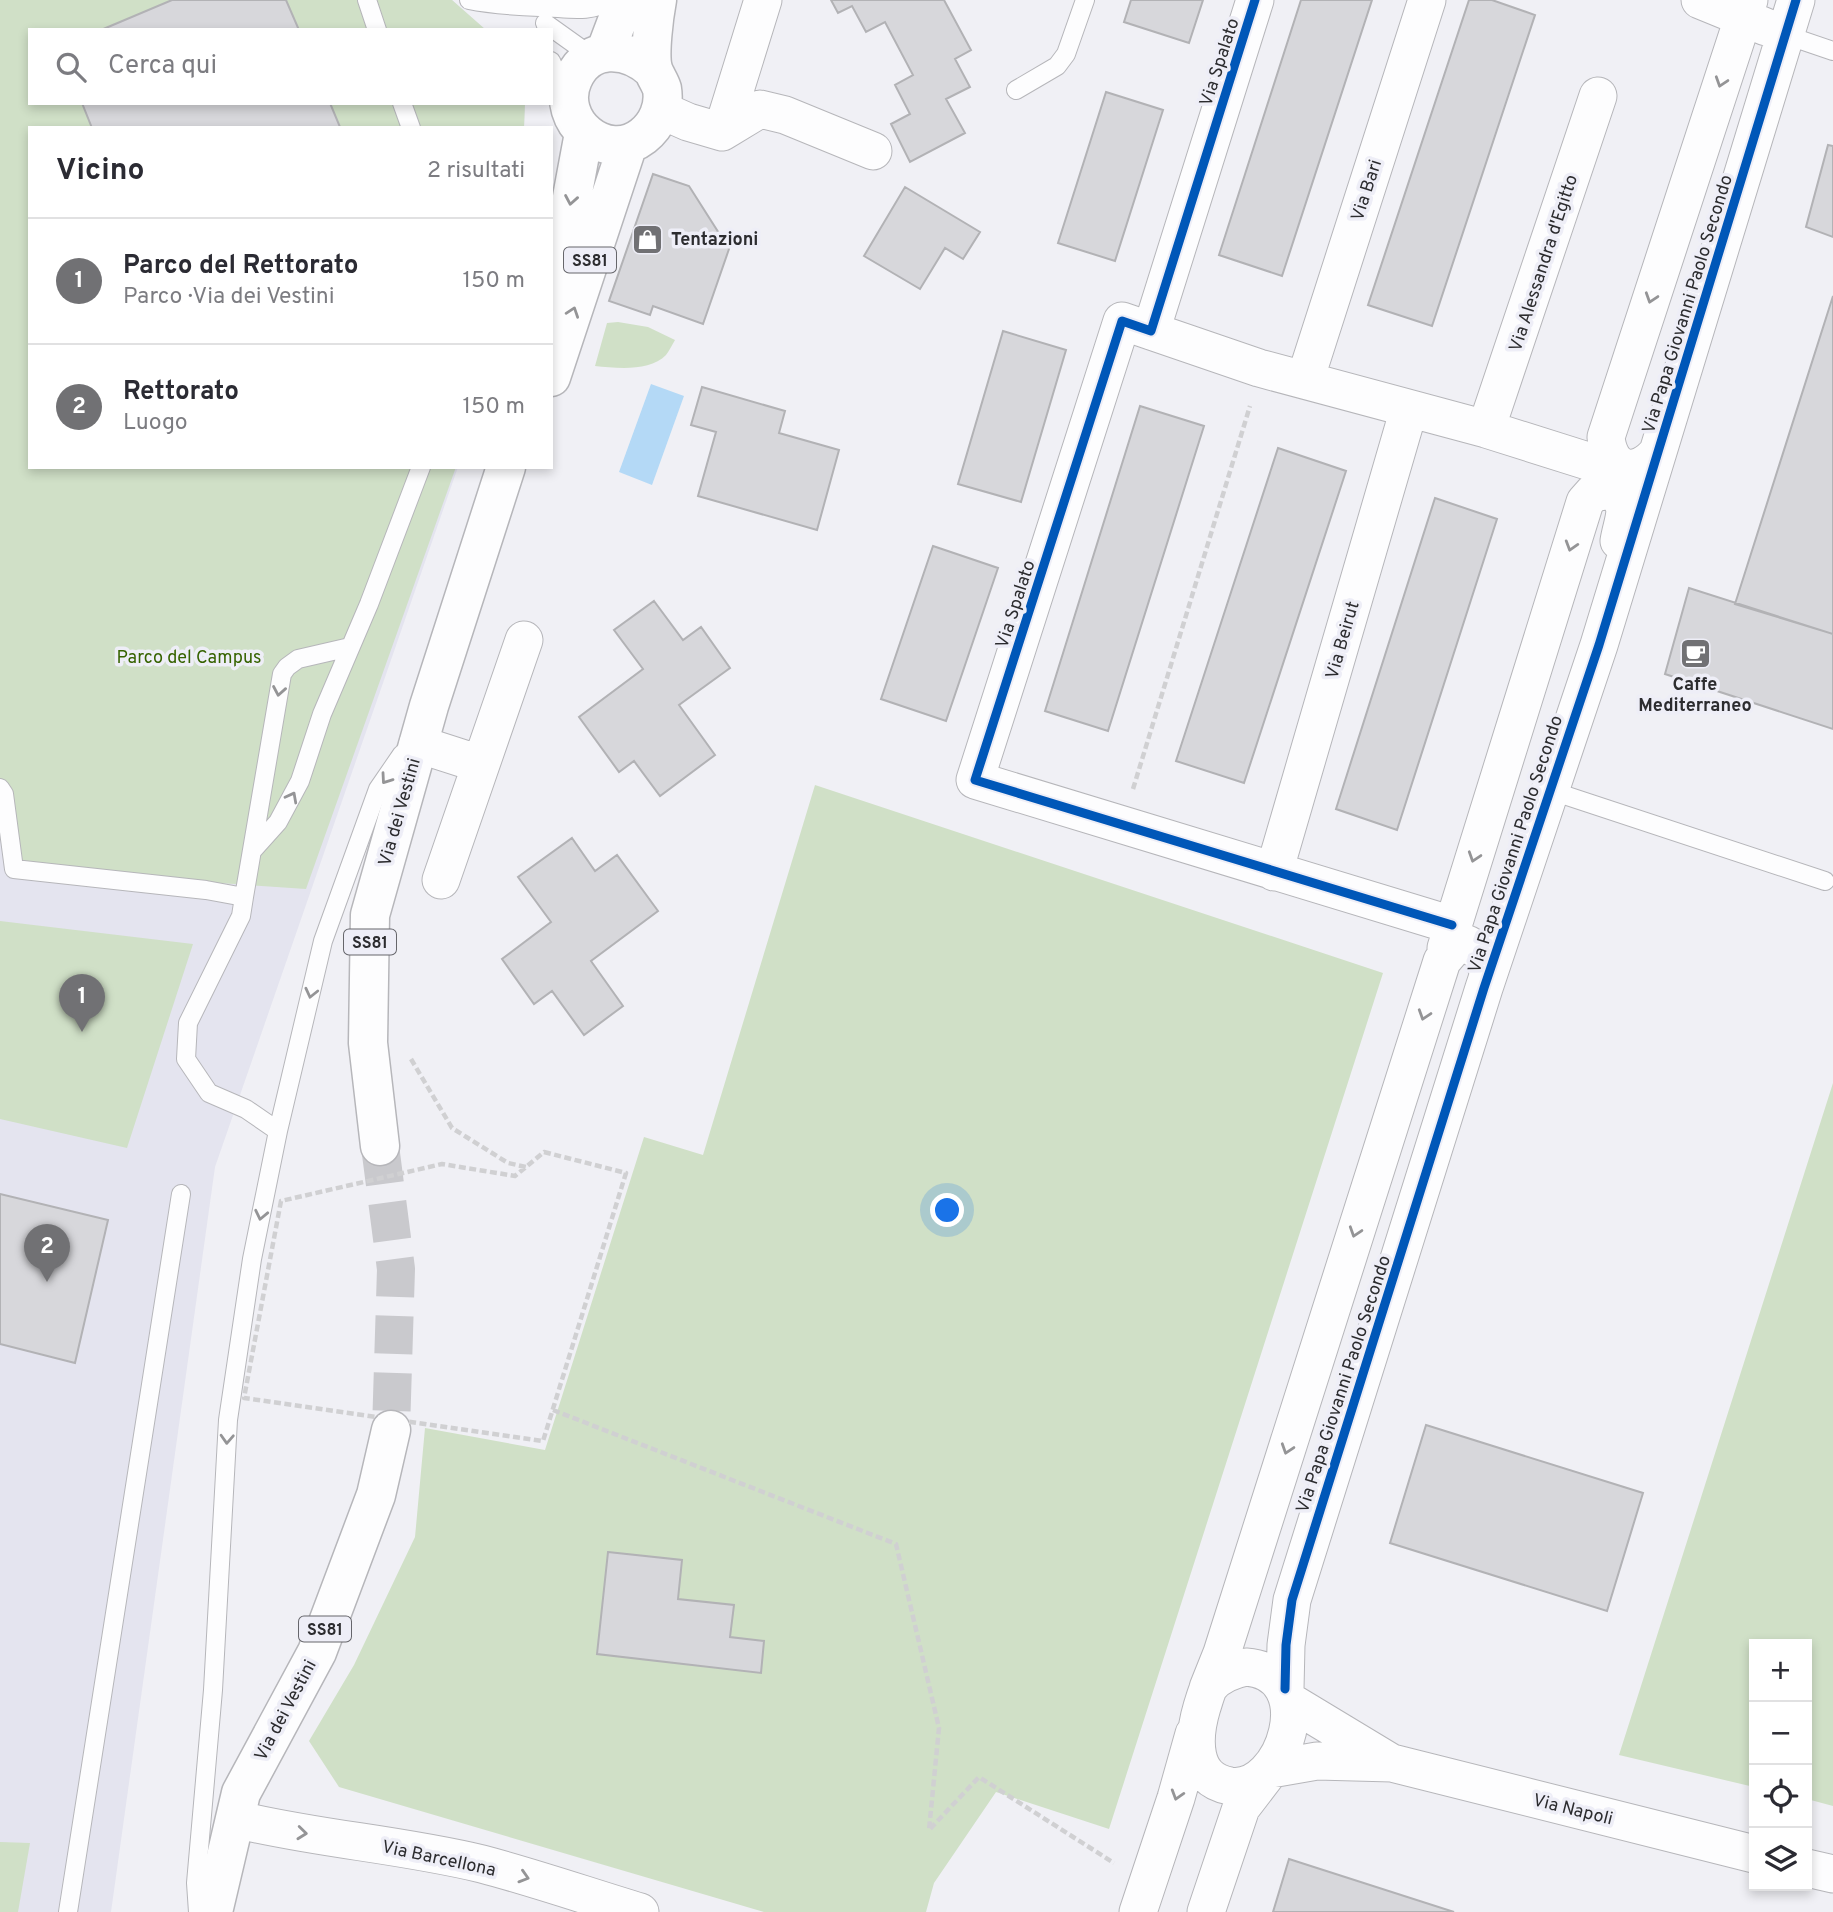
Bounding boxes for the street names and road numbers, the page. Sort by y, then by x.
street label: Via Spalato [1195,16,1245,109]
street label: Via Bari [1347,157,1388,224]
street label: Via Alessandra d'Egitto [1505,172,1584,355]
street label: Via Papa Giovanni Paolo Secondo [1638,172,1739,437]
road number: SS81 [564,248,616,272]
street label: Via Spalato [991,558,1041,651]
street label: Via Beirut [1321,599,1366,682]
street label: Via Papa Giovanni Paolo Secondo [1464,713,1569,976]
street label: Via dei Vestini [374,756,427,869]
road number: SS81 [344,930,396,954]
street label: Via Papa Giovanni Paolo Secondo [1292,1253,1397,1516]
road number: SS81 [299,1616,351,1642]
street label: Via dei Vestini [250,1656,323,1765]
street label: Via Napoli [1530,1789,1615,1831]
street label: Via Barcellona [379,1836,498,1883]

